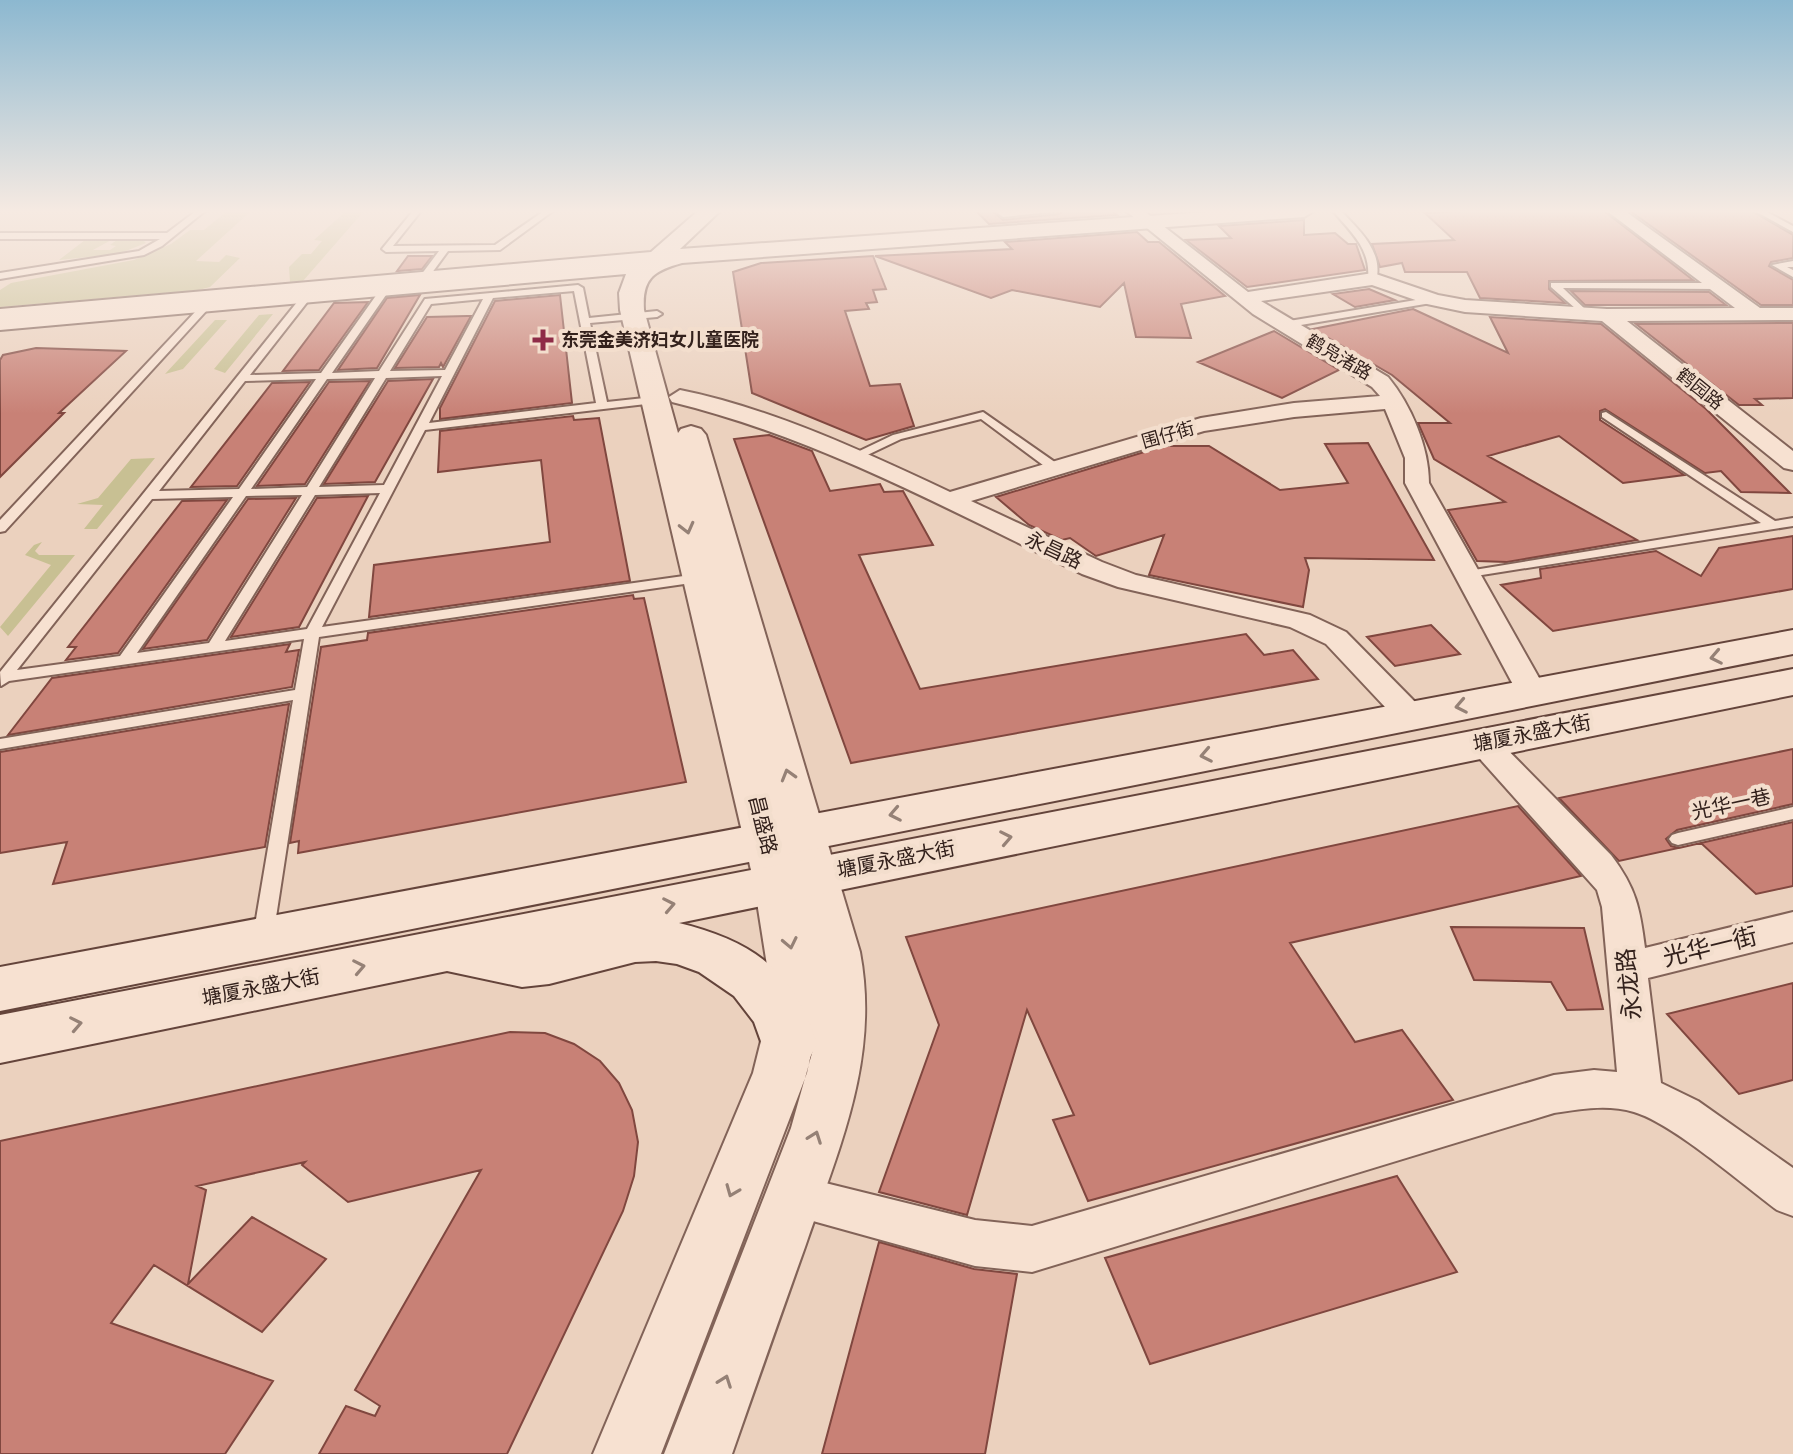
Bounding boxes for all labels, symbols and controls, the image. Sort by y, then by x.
marker: 东莞金美济妇女儿童医院 [532,329,554,351]
place label: 东莞金美济妇女儿童医院 [561,329,759,350]
street label: 鹤凫渚路 [1303,330,1375,384]
street label: 鹤园路 [1673,364,1727,414]
street label: 围仔街 [1139,418,1197,452]
one-way arrow [678,520,695,534]
street label: 永昌路 [1022,527,1086,573]
one-way arrow [1710,648,1724,665]
one-way arrow [1455,697,1468,714]
street label: 塘厦永盛大街 [1471,711,1593,755]
one-way arrow [1199,746,1213,763]
one-way arrow [780,769,797,783]
street label: 光华一巷 [1690,785,1772,823]
street label: 昌盛路 [745,793,781,857]
one-way arrow [889,805,902,822]
one-way arrow [999,830,1013,847]
street label: 塘厦永盛大街 [835,837,957,881]
one-way arrow [661,897,675,914]
street label: 光华一街 [1660,922,1760,971]
one-way arrow [781,936,798,949]
street label: 永龙路 [1611,947,1646,1021]
one-way arrow [352,959,365,976]
street label: 塘厦永盛大街 [200,965,322,1009]
one-way arrow [69,1016,83,1033]
one-way arrow [806,1131,822,1145]
one-way arrow [726,1183,742,1197]
one-way arrow [715,1375,732,1389]

